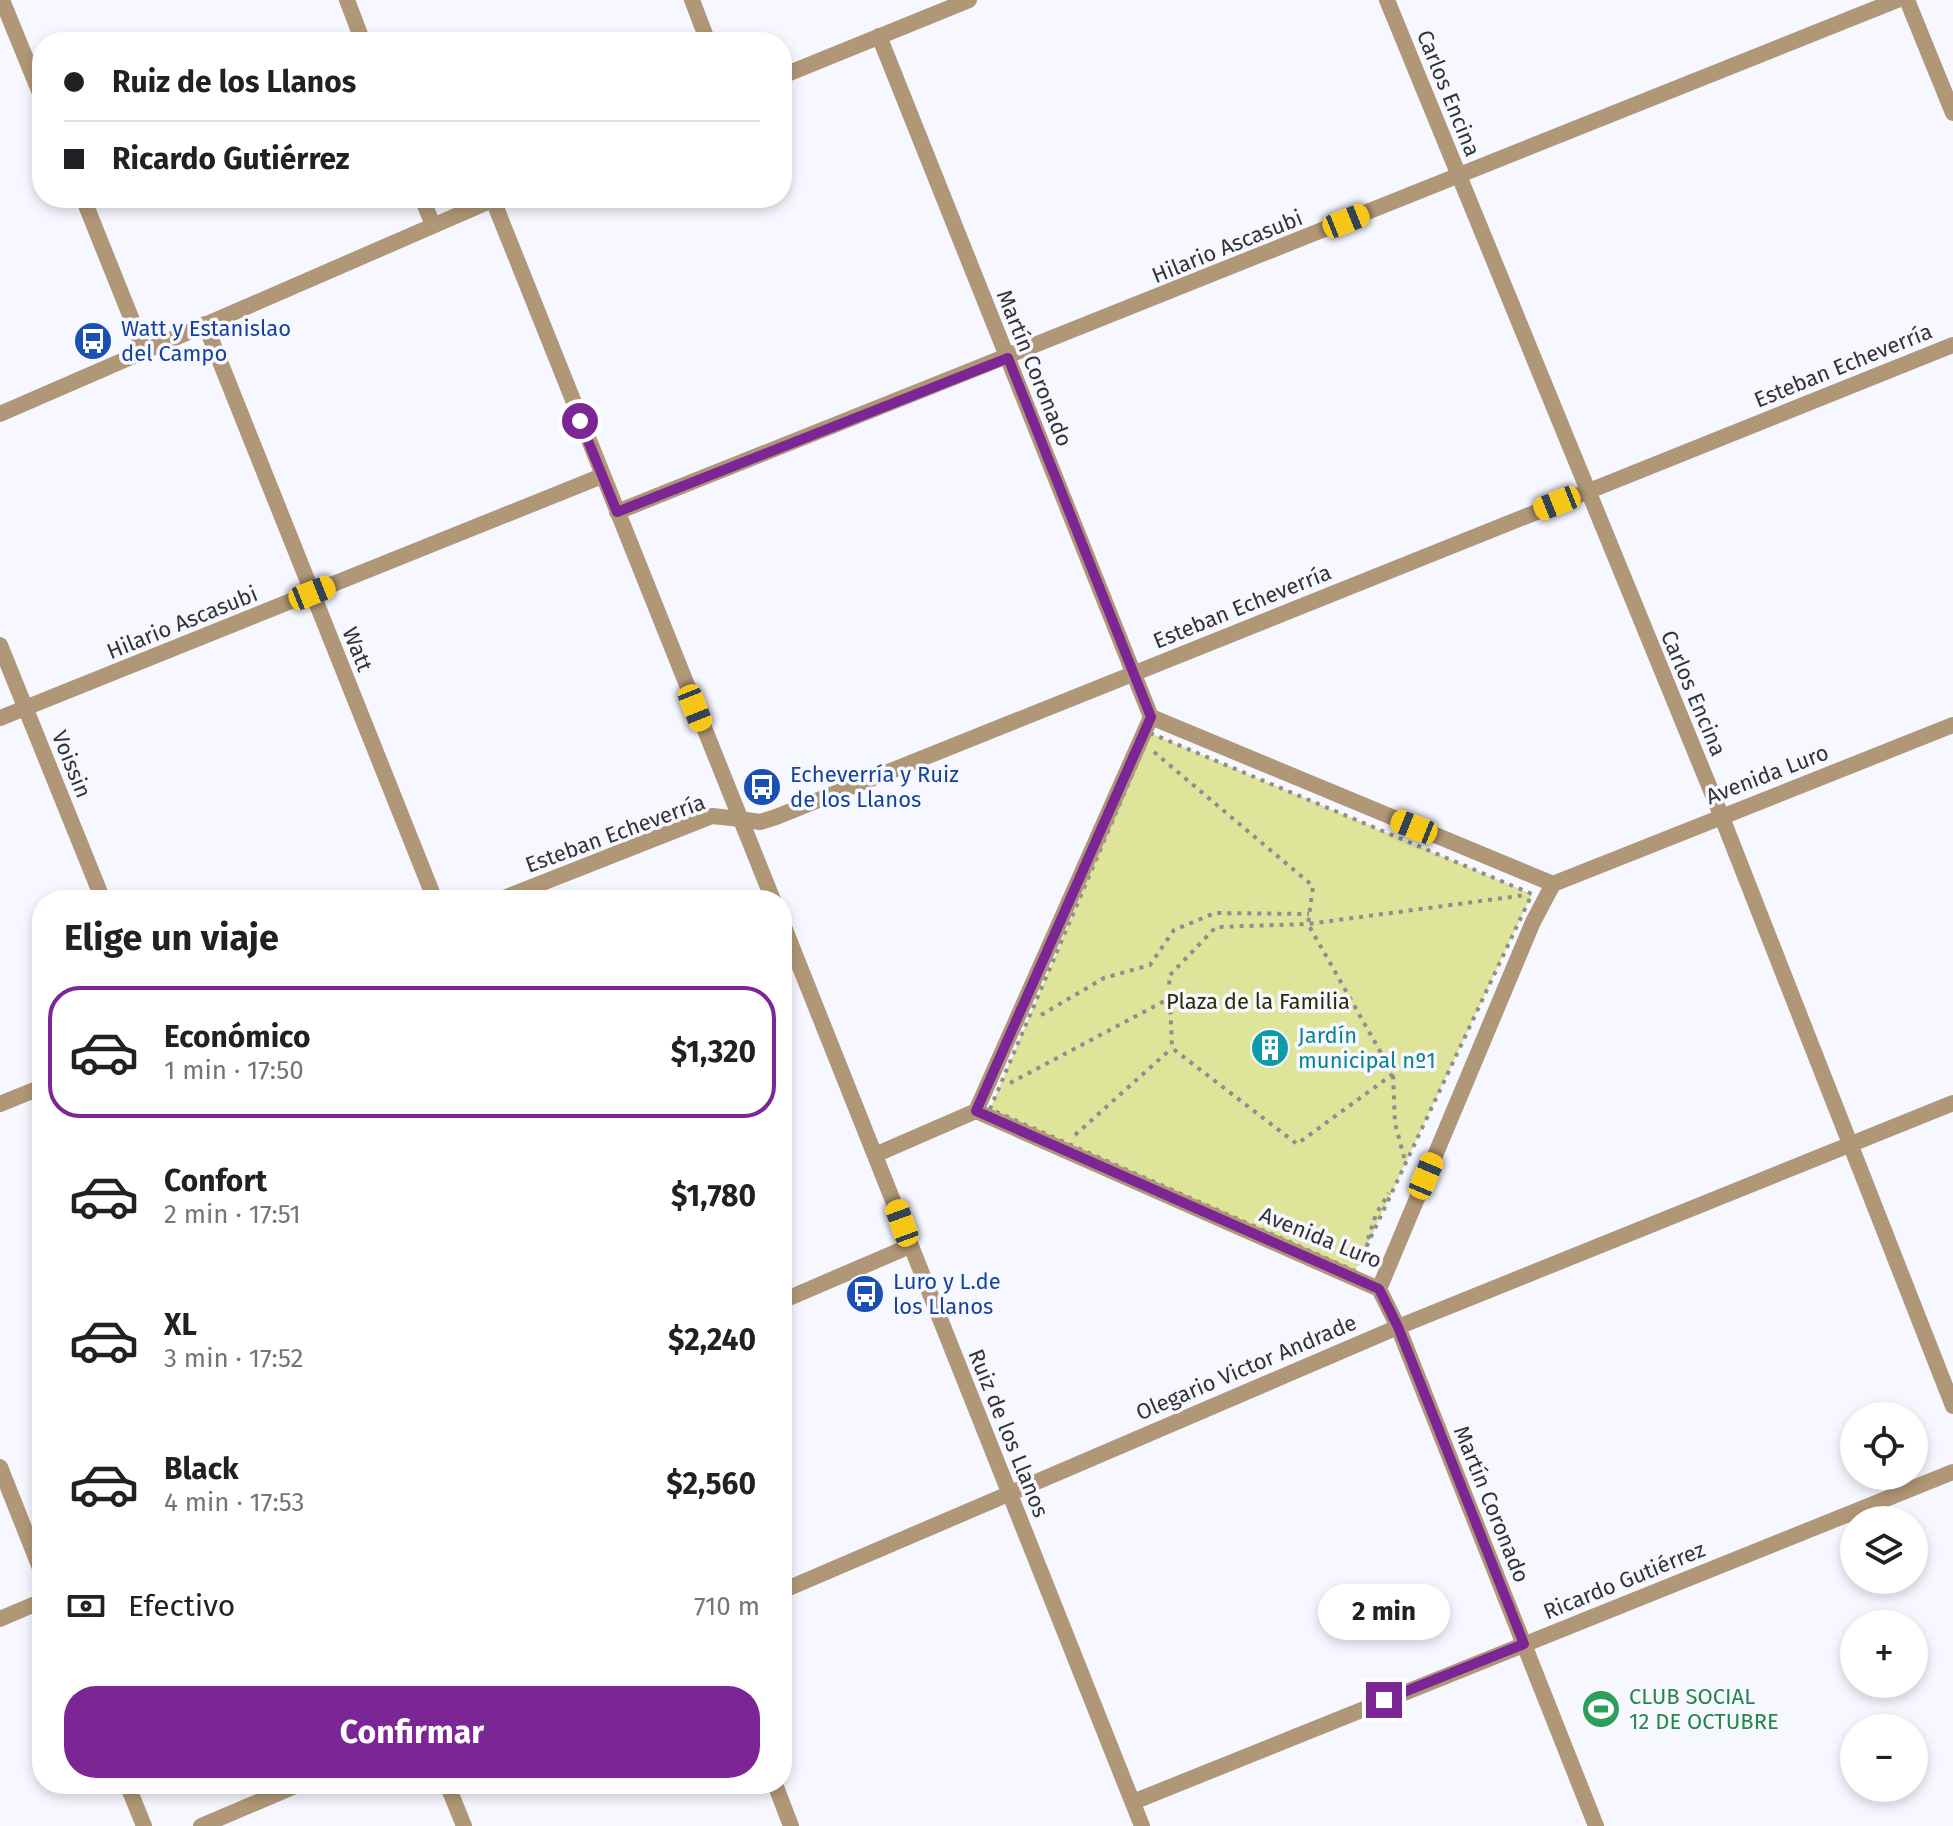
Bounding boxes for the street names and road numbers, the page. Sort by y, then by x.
street label: Carlos Encina [1411,26,1486,160]
street label: Hilario Ascasubi [1148,204,1306,289]
street label: Martín Coronado [991,286,1078,451]
street label: Esteban Echeverría [1750,317,1936,413]
street label: Esteban Echeverría [1149,558,1335,654]
street label: Hilario Ascasubi [103,580,261,665]
street label: Watt [337,623,379,675]
street label: Carlos Encina [1655,626,1732,760]
street label: Voissin [46,727,97,802]
street label: Avenida Luro [1702,739,1832,810]
street label: Esteban Echeverría [521,788,709,879]
street label: Avenida Luro [1256,1201,1386,1274]
street label: Olegario Victor Andrade [1132,1309,1361,1426]
street label: Ruiz de los Llanos [962,1345,1055,1521]
street label: Martín Coronado [1448,1422,1535,1587]
street label: Ricardo Gutiérrez [1539,1536,1709,1625]

